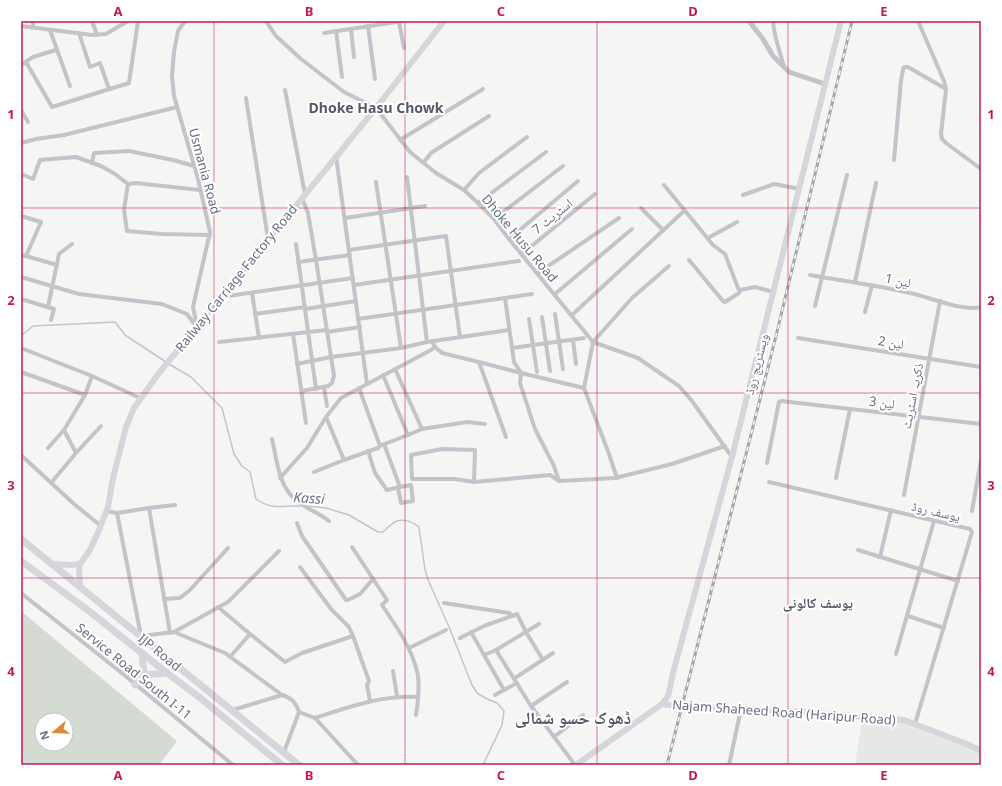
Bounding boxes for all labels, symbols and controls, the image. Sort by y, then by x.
text: A [114,2,123,20]
text: B [305,2,313,20]
text: C [497,2,505,20]
text: D [688,2,698,20]
text: E [880,2,888,20]
district label: Dhoke Hasu Chowk [309,98,444,117]
text: 1 [7,105,15,123]
text: 1 [987,105,995,123]
street label: Usmania Road [185,126,225,216]
street label: Dhoke Husu Road [478,190,562,286]
street label: اسٹریٹ 7 [528,194,576,238]
street label: Railway Carriage Factory Road [171,201,301,355]
street label: لین 1 [883,269,913,291]
text: 2 [7,291,15,309]
text: 2 [987,291,995,309]
street label: لین 2 [877,331,905,353]
street label: ویسٹریج روڈ [740,332,773,397]
street label: ذکریہ اسٹریٹ [897,362,927,430]
street label: لین 3 [868,391,896,413]
text: 3 [7,476,15,494]
text: 3 [987,476,995,494]
water label: Kassi [293,487,326,508]
street label: یوسف روڈ [910,497,962,525]
district label: یوسف کالونی [783,593,853,612]
street label: Service Road South I-11 [72,619,196,723]
street label: IJP Road [135,629,185,675]
text: 4 [7,662,15,680]
text: 4 [987,662,995,680]
street label: Najam Shaheed Road (Haripur Road) [672,695,896,729]
district label: ڈھوک حسو شمالی [515,706,631,729]
north arrow [34,712,74,752]
text: N [36,729,53,742]
text: A [114,766,123,784]
text: B [305,766,313,784]
text: C [497,766,505,784]
text: D [688,766,698,784]
text: E [880,766,888,784]

